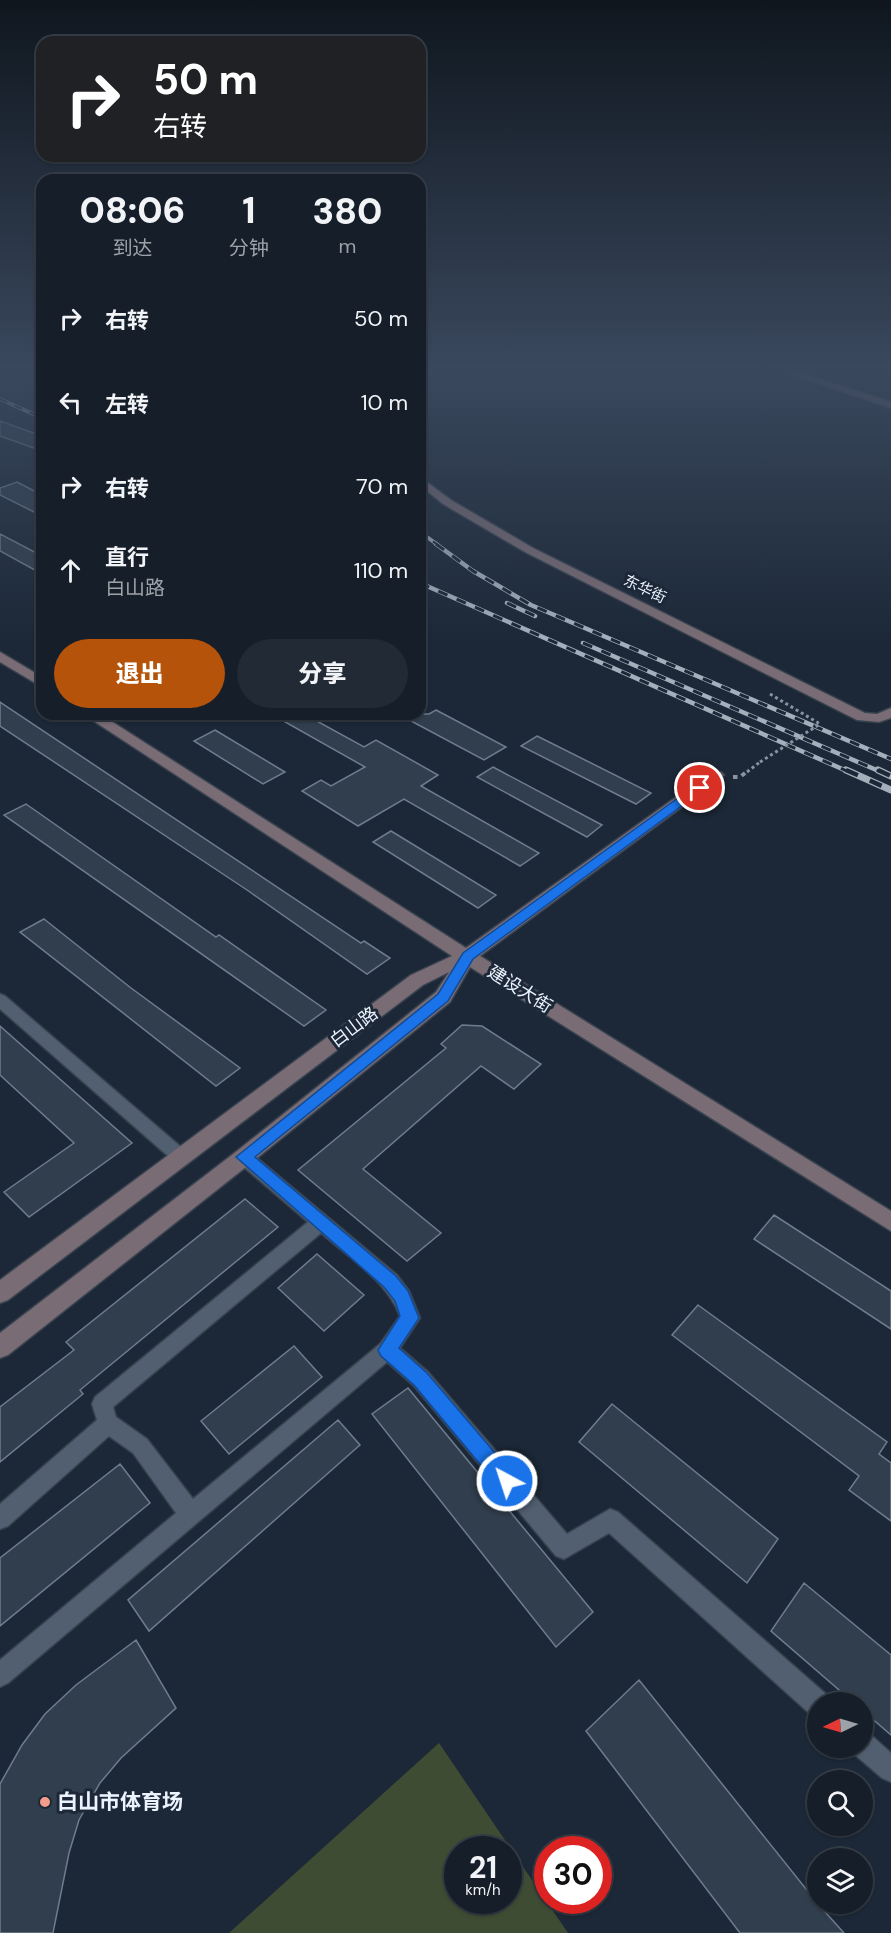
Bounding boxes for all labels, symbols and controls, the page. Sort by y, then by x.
text: 50 m [153,52,258,107]
icon: right [54,60,132,138]
text: 右转 [153,109,207,144]
text: 08:06 [80,187,185,234]
text: 1 [242,187,256,234]
text: 380 [312,188,382,235]
text: m [339,233,356,259]
text: 到达 [112,235,152,261]
text: 分钟 [229,235,269,261]
icon: right [54,302,87,335]
text: 50 m [354,304,408,333]
text: 右转 [105,306,149,335]
icon: left [54,386,87,419]
text: 10 m [361,388,408,417]
text: 左转 [105,390,149,419]
icon: right [54,470,87,503]
text: 70 m [356,472,408,501]
text: 右转 [105,474,149,503]
text: 直行 [105,543,149,572]
icon: ahead [54,554,87,587]
text: 110 m [354,556,408,585]
street label: 东华街 [620,570,670,608]
text: 白山路 [105,575,165,601]
button: 退出 [54,639,225,708]
button: 分享 [237,639,408,708]
pin [674,762,725,813]
icon: arrive [683,771,716,804]
street label: 建设大街 [483,960,557,1018]
street label: 白山路 [325,1001,383,1053]
position arrow [475,1449,539,1513]
north arrow [807,1692,873,1758]
map controls [807,1692,873,1914]
button: search [807,1770,873,1836]
place label: 白山市体育场 [57,1788,183,1816]
marker: 白山市体育场 [38,1795,52,1809]
speed limit sign: 30 [534,1836,612,1914]
text: 21 [469,1848,497,1887]
button: layers [807,1848,873,1914]
text: km/h [465,1880,501,1900]

